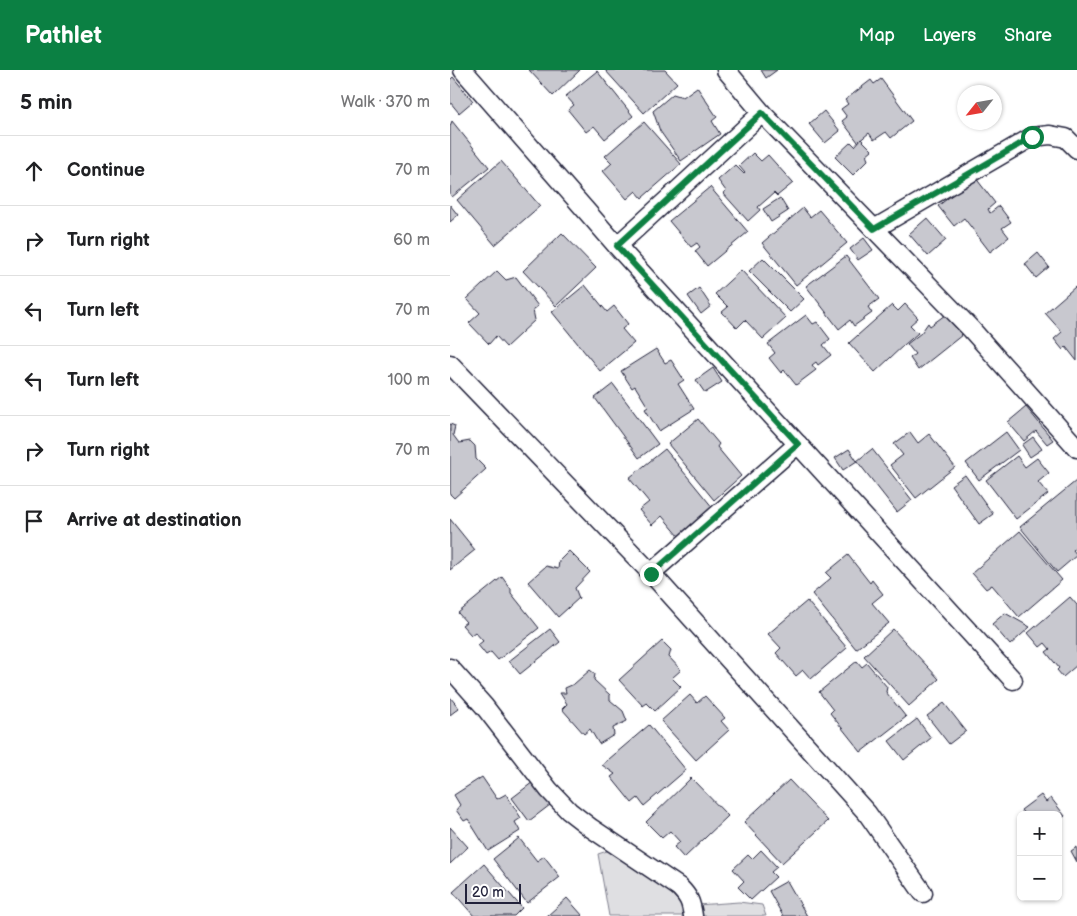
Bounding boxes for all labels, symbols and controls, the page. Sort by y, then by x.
text: Pathlet [25,21,102,50]
text: Map [859,25,895,46]
text: Layers [923,25,976,46]
text: Share [1004,25,1052,46]
north arrow [957,85,1002,130]
text: 5 min [20,90,73,115]
text: Walk · 370 m [341,93,430,112]
route start [1021,126,1044,149]
icon: ahead [20,157,48,185]
text: Continue [67,159,145,182]
text: 70 m [395,161,430,180]
icon: right [20,227,48,255]
text: Turn right [67,229,150,252]
text: 60 m [393,231,430,250]
icon: left [20,297,48,325]
text: Turn left [67,299,139,322]
text: 70 m [395,301,430,320]
icon: left [20,367,48,395]
text: Turn left [67,369,139,392]
text: 100 m [387,371,430,390]
icon: right [20,437,48,465]
text: Turn right [67,439,150,462]
text: 70 m [395,441,430,460]
icon: arrive [20,507,48,535]
text: Arrive at destination [67,509,242,532]
route end [640,563,663,586]
map controls [1017,811,1062,901]
button: + [1017,811,1062,856]
button: − [1017,856,1062,901]
scale bar [465,881,521,904]
text: 20 m [472,884,504,901]

